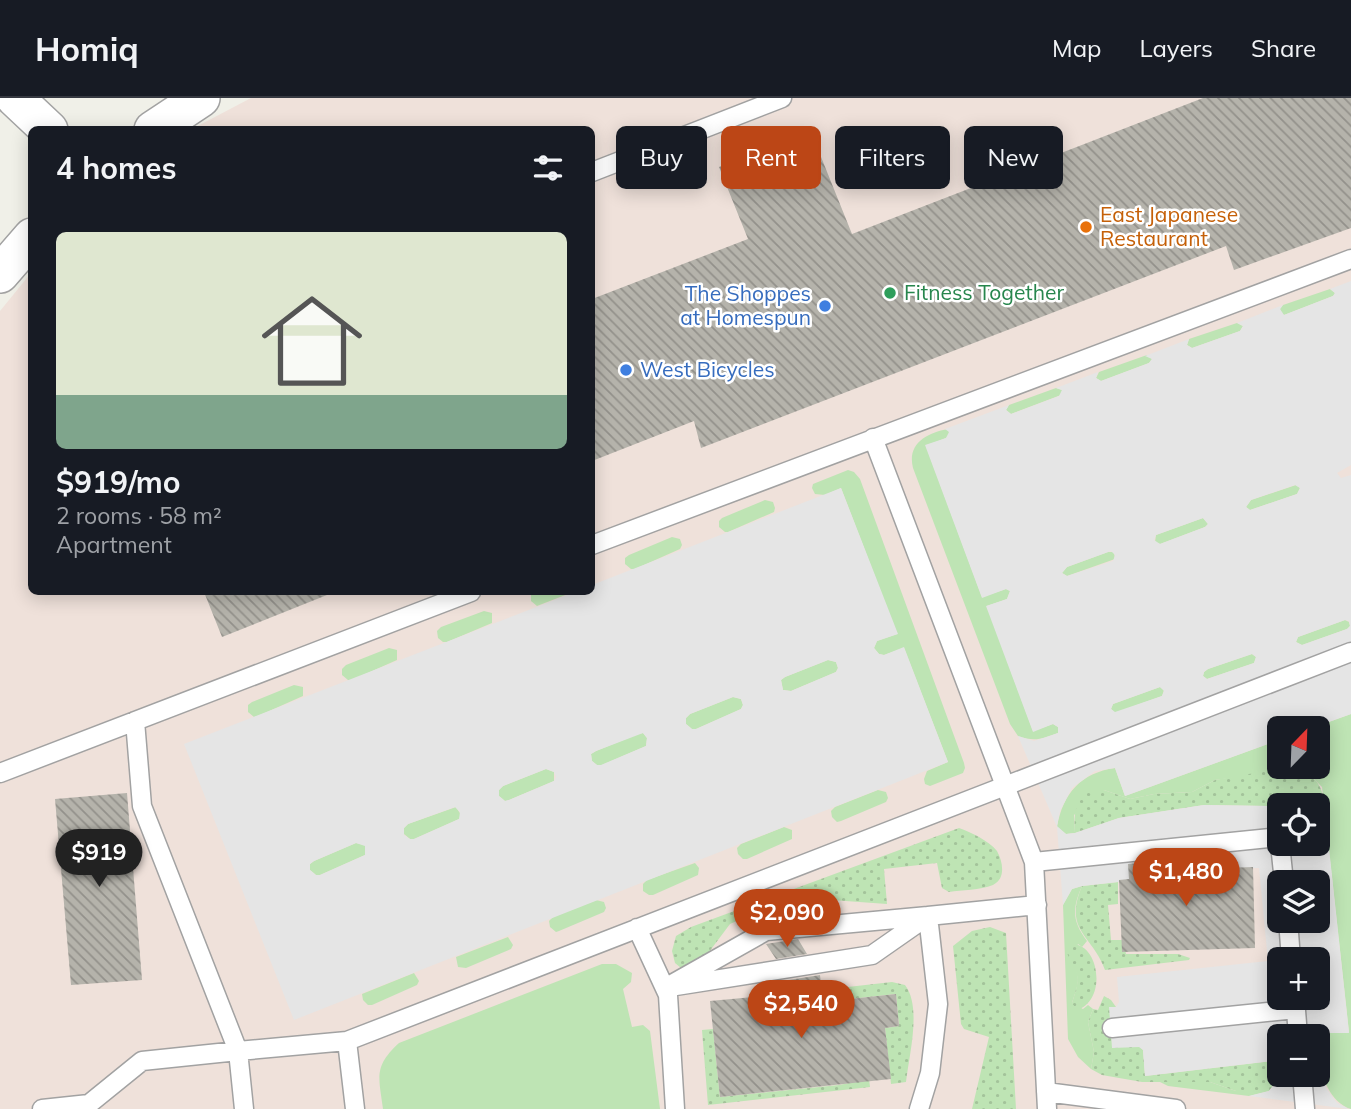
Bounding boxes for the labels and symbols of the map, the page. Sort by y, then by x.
place label: East Japanese Restaurant [1100,201,1238,251]
marker: East Japanese Restaurant [1078,219,1094,235]
place label: Fitness Together [904,279,1064,305]
place label: The Shoppes at Homespun [680,280,811,330]
marker: Fitness Together [882,285,898,301]
marker: The Shoppes at Homespun [817,298,833,314]
place label: West Bicycles [640,356,775,382]
marker: West Bicycles [618,362,634,378]
north arrow [1267,716,1330,779]
pin: $919 [58,830,140,889]
pin: $1,480 [1129,848,1243,908]
pin: $2,090 [730,890,844,949]
pin: $2,540 [744,981,858,1040]

